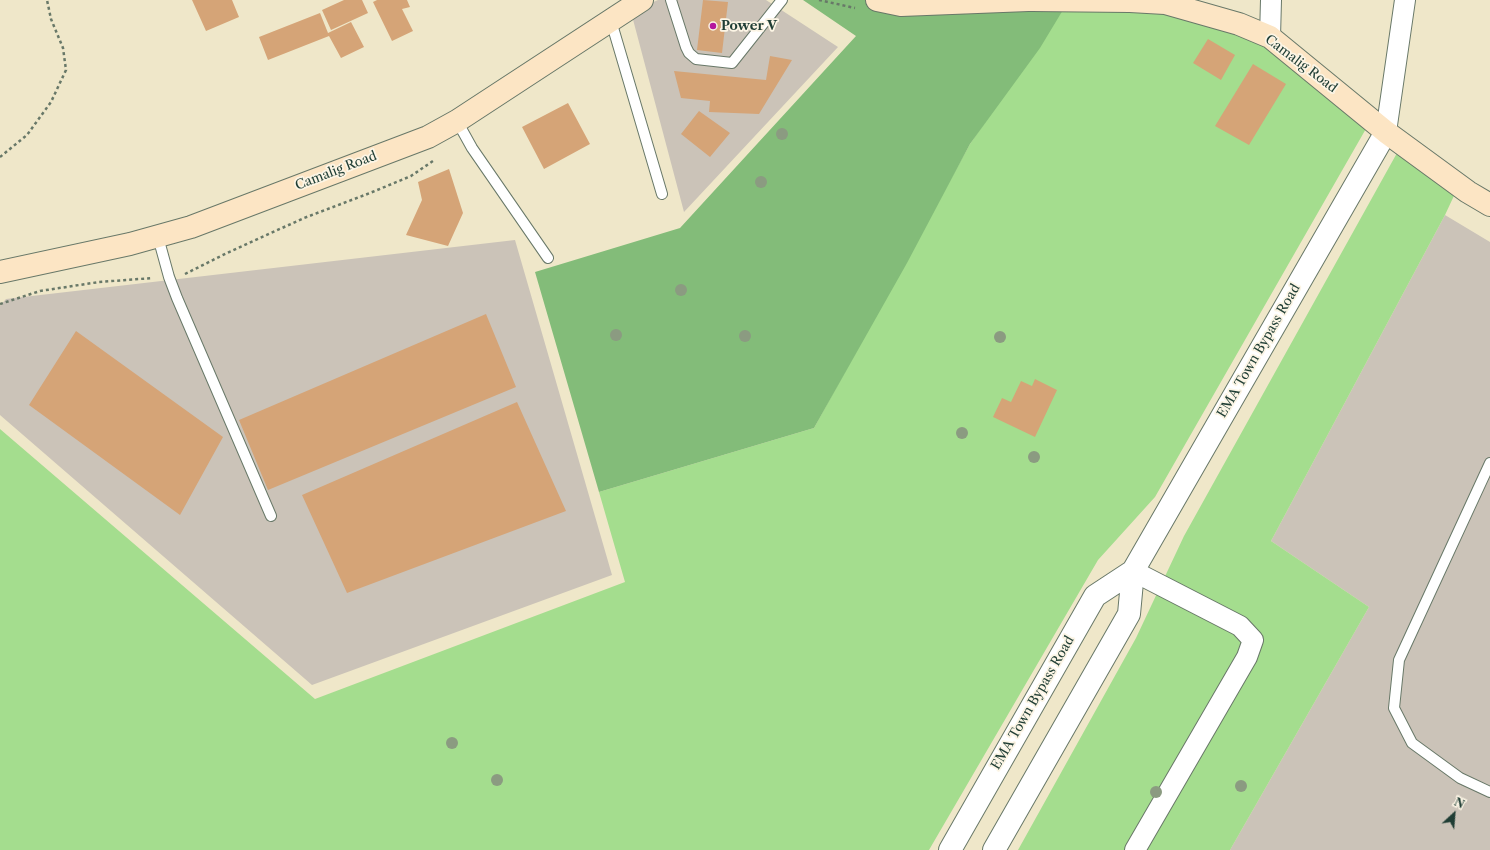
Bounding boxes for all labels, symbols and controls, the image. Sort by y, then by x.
place label: Power V [721,18,777,34]
marker: Power V [708,21,718,31]
street label: Camalig Road [1262,32,1340,96]
street label: Camalig Road [293,148,379,194]
street label: EMA Town Bypass Road [1214,281,1304,421]
street label: EMA Town Bypass Road [988,633,1078,773]
north arrow [1434,794,1474,834]
text: N [1452,795,1467,812]

